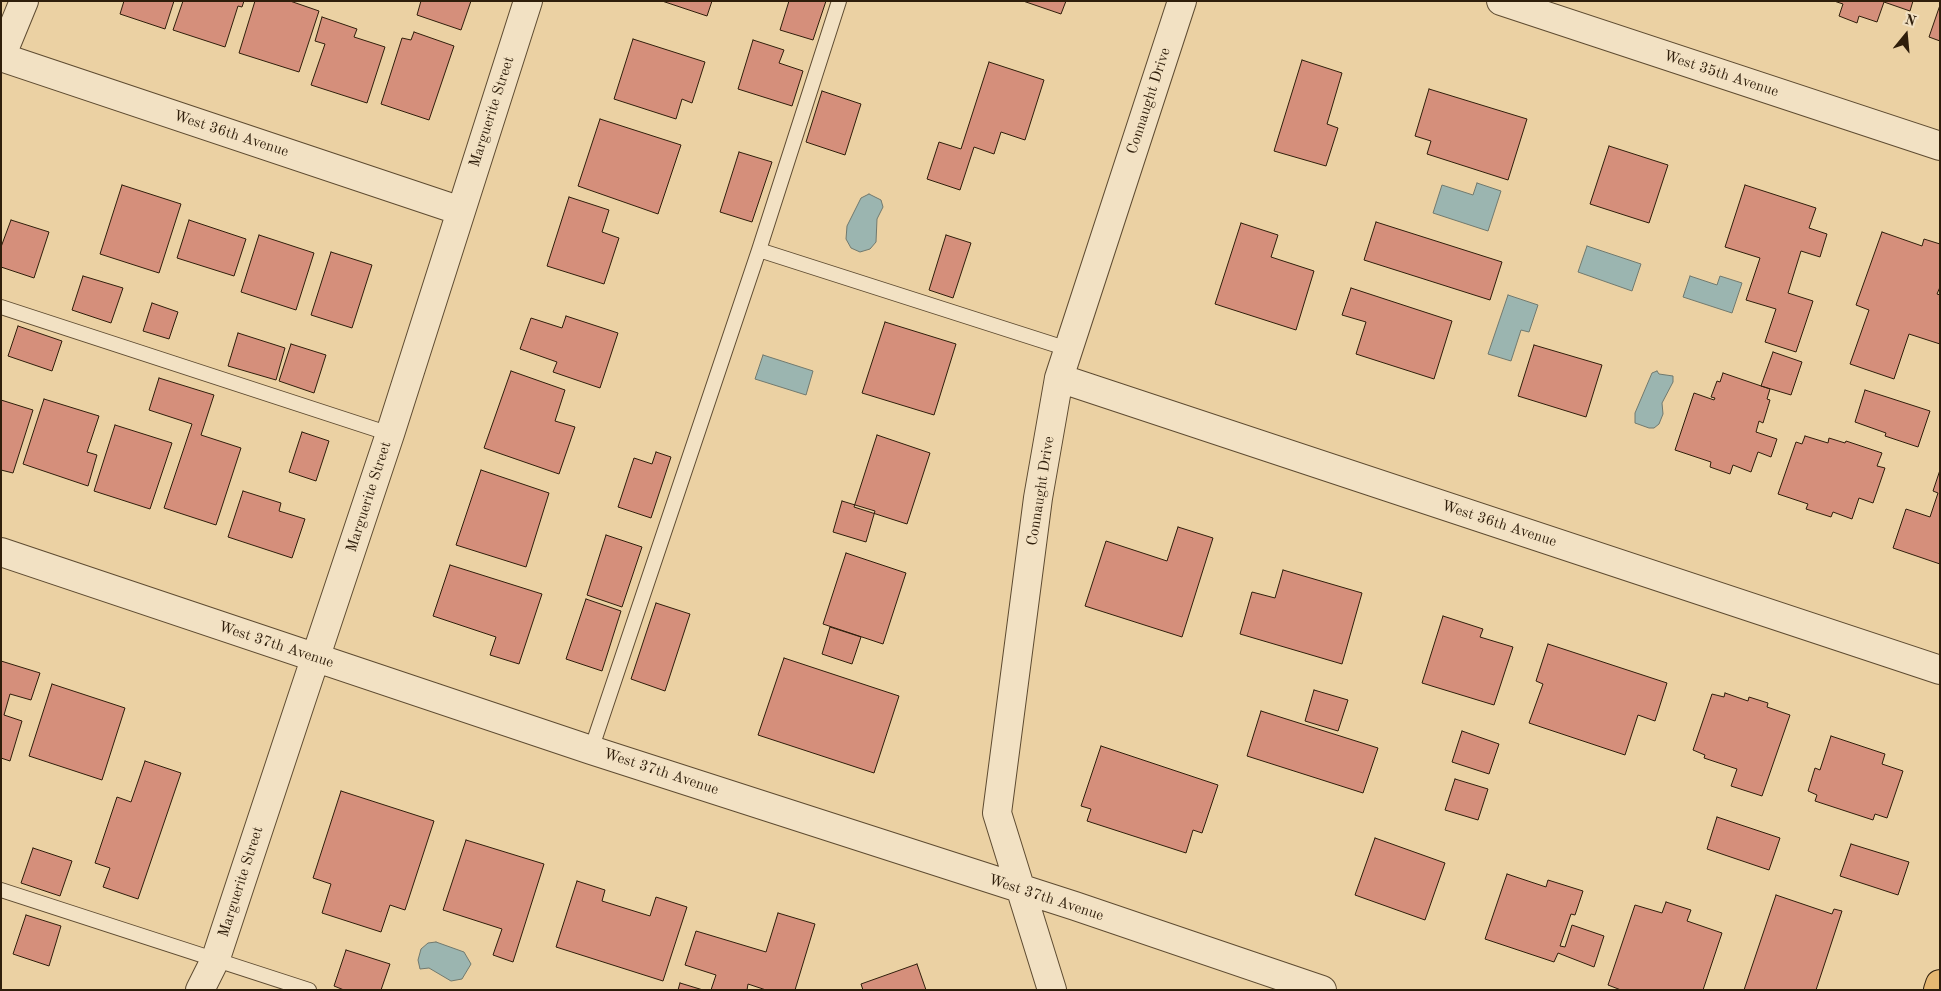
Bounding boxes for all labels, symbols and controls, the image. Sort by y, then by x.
north arrow [1881,10,1931,60]
text: N [1903,12,1918,29]
street label: Connaught Drive [1123,46,1175,156]
street label: West 35th Avenue [1661,47,1781,101]
street label: Marguerite Street [466,54,518,170]
street label: West 36th Avenue [171,107,291,161]
street label: Connaught Drive [1023,435,1059,547]
street label: Marguerite Street [343,439,395,555]
street label: West 36th Avenue [1439,497,1559,551]
street label: West 37th Avenue [216,618,336,672]
street label: West 37th Avenue [601,745,721,799]
street label: Marguerite Street [215,824,267,940]
street label: West 37th Avenue [986,871,1106,925]

